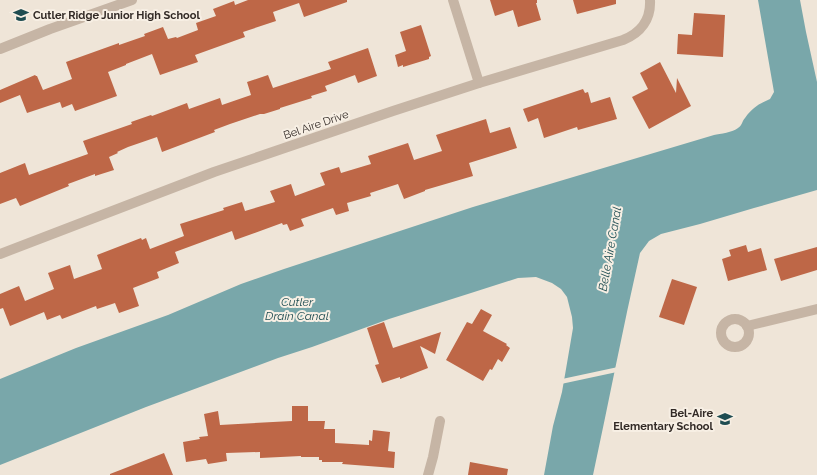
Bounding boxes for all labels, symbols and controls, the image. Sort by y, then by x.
school or university icon: Cutler Ridge Junior High School [12,6,30,24]
place label: Cutler Ridge Junior High School [33,9,200,22]
street label: Bel Aire Drive [282,108,351,142]
water label: Belle Aire Canal [596,206,624,292]
water label: Cutler Drain Canal [265,295,329,323]
place label: Bel-Aire Elementary School [613,407,714,433]
school or university icon: Bel-Aire Elementary School [716,410,734,428]

